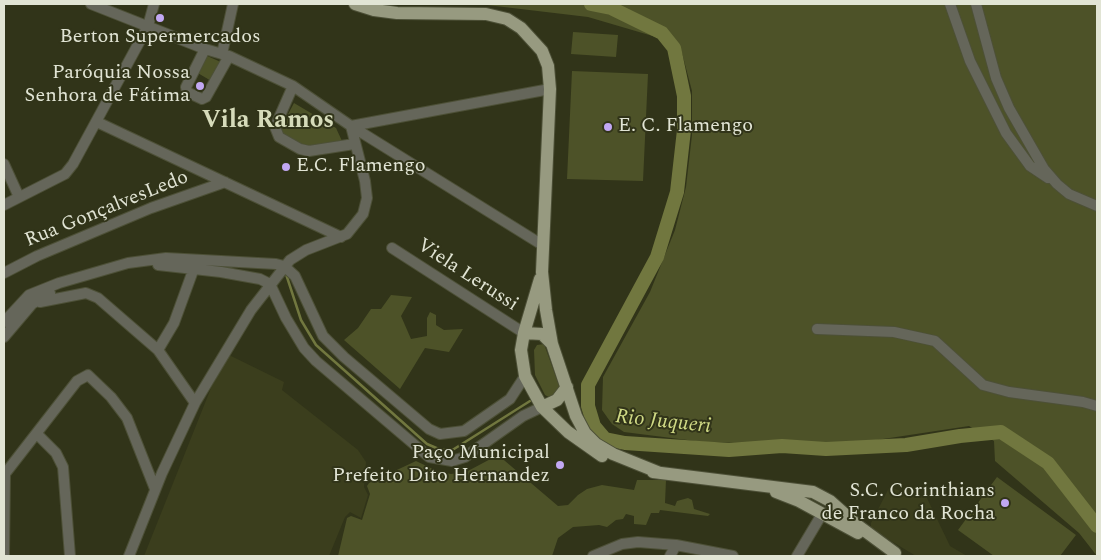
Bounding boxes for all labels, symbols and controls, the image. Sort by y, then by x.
marker: Berton Supermercados [154,12,166,24]
place label: Berton Supermercados [59,26,261,50]
place label: Paróquia Nossa Senhora de Fátima [25,62,190,109]
marker: Paróquia Nossa Senhora de Fátima [194,80,206,92]
district label: Vila Ramos [202,107,334,137]
place label: E. C. Flamengo [618,115,753,139]
marker: E. C. Flamengo [602,121,614,133]
place label: E.C. Flamengo [296,155,425,179]
marker: E.C. Flamengo [280,161,292,173]
street label: Rua GonçalvesLedo [22,166,192,254]
street label: Viela Lerussi [412,234,522,318]
water label: Rio Juqueri [614,405,712,441]
place label: Paço Municipal Prefeito Dito Hernandez [332,442,550,489]
marker: Paço Municipal Prefeito Dito Hernandez [554,459,566,471]
place label: S.C. Corinthians de Franco da Rocha [822,480,995,527]
marker: S.C. Corinthians de Franco da Rocha [999,497,1011,509]

